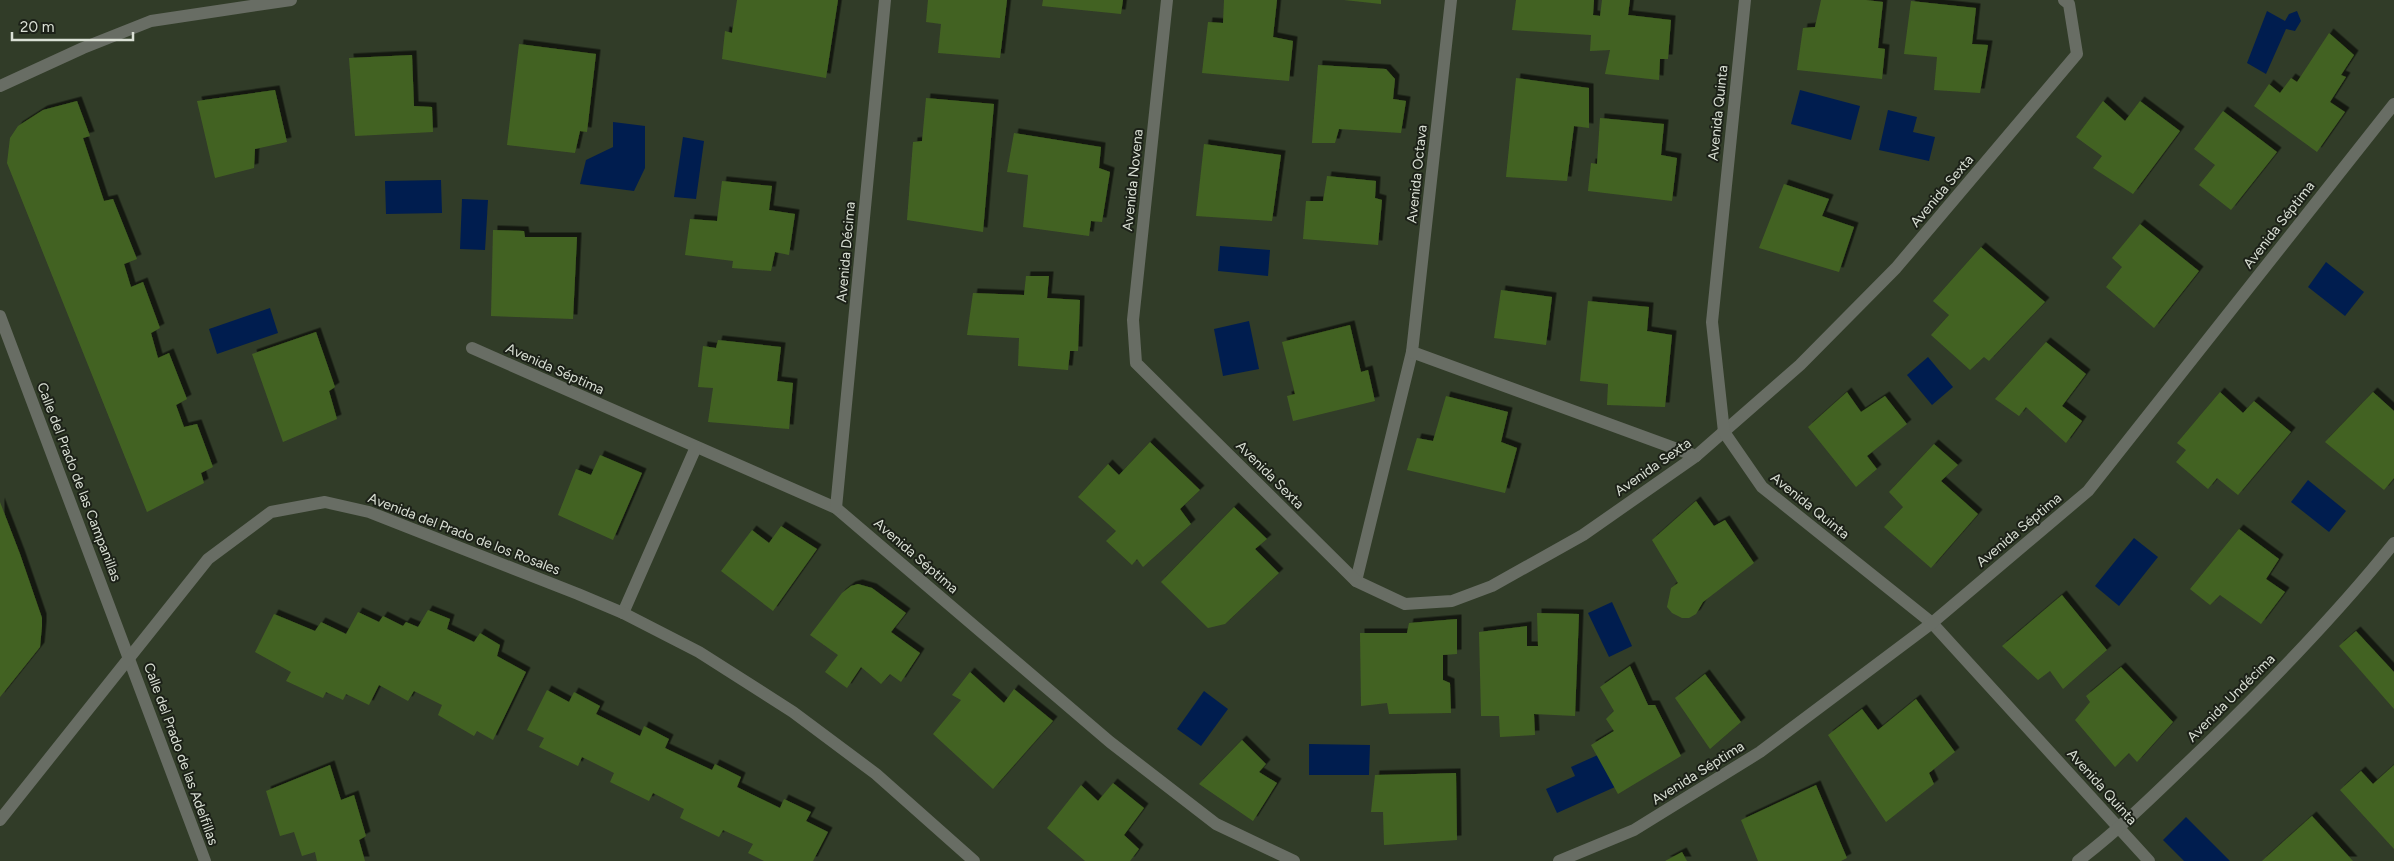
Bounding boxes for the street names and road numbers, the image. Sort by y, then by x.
street label: Avenida Quinta [1705,64,1731,162]
street label: Avenida Octava [1403,124,1431,224]
street label: Avenida Novena [1119,128,1147,232]
street label: Avenida Sexta [1907,151,1977,231]
street label: Avenida Séptima [2240,178,2318,272]
street label: Avenida Décima [833,201,859,303]
street label: Avenida Séptima [503,340,607,398]
street label: Calle del Prado de las Campanillas [33,380,125,584]
street label: Avenida Sexta [1612,434,1694,500]
street label: Avenida Sexta [1232,437,1308,513]
street label: Avenida Quinta [1767,469,1853,543]
street label: Avenida del Prado de los Rosales [366,489,562,579]
street label: Avenida Séptima [1973,489,2065,571]
street label: Avenida Séptima [870,515,962,597]
street label: Avenida Undécima [2183,650,2279,746]
street label: Calle del Prado de las Adelfillas [140,661,222,847]
street label: Avenida Séptima [1649,738,1747,808]
street label: Avenida Quinta [2064,746,2140,828]

